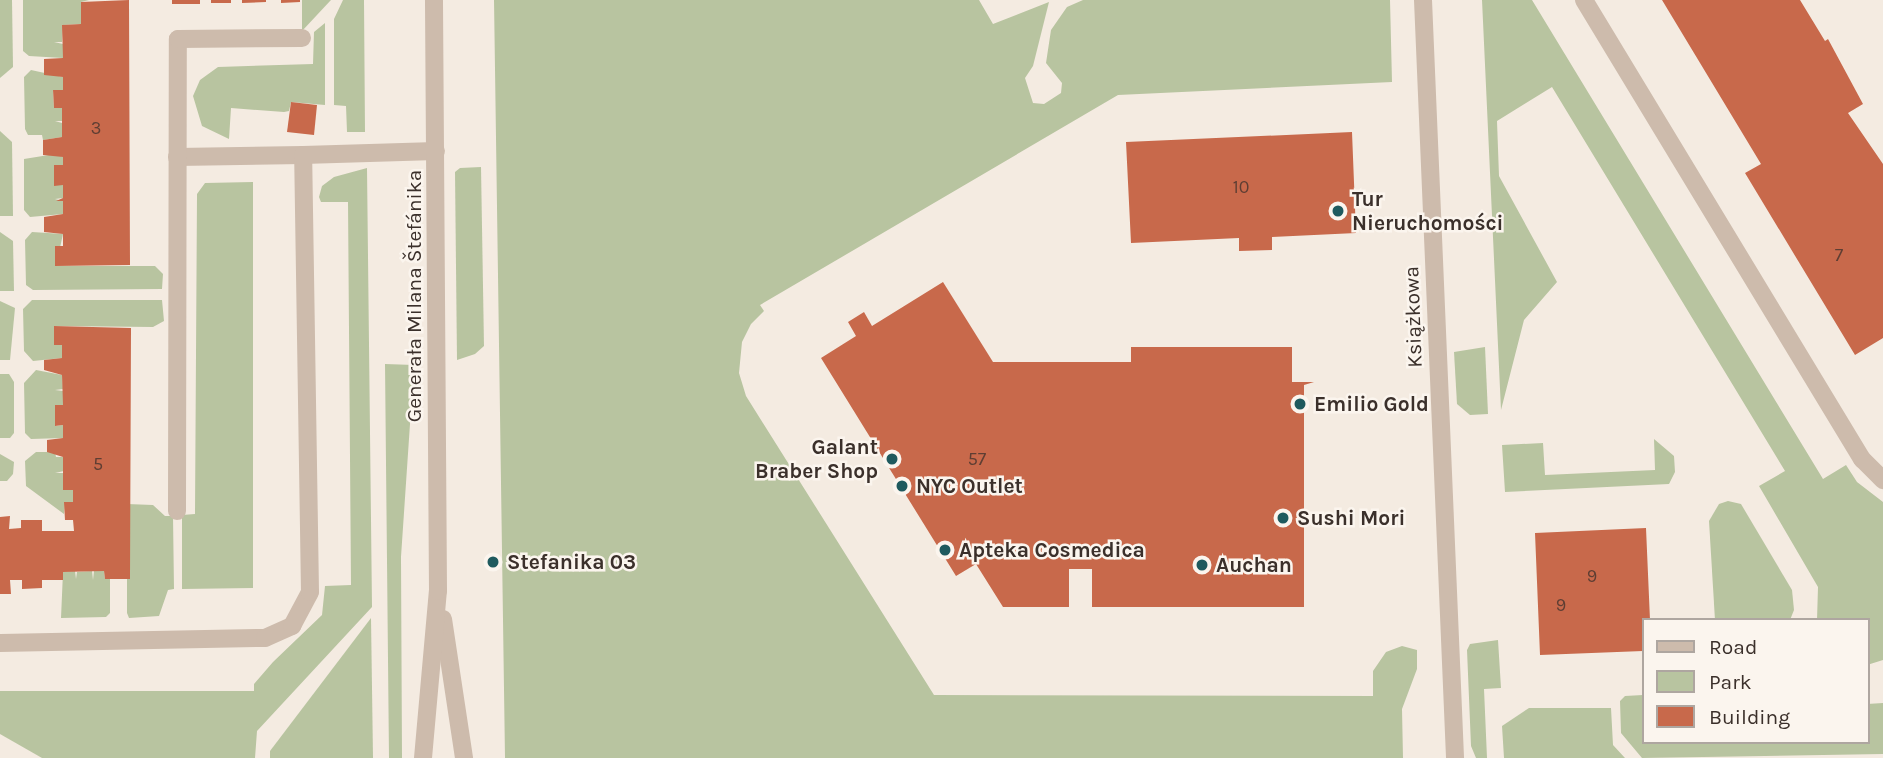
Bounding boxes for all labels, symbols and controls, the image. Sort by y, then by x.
house number: 3 [91,117,101,139]
street label: Generała Milana Štefánika [401,170,427,422]
house number: 10 [1233,176,1249,198]
place label: Tur Nieruchomości [1352,186,1503,236]
marker: Tur Nieruchomości [1330,203,1346,219]
house number: 7 [1835,244,1843,266]
street label: Książkowa [1399,266,1427,368]
place label: Emilio Gold [1314,391,1429,417]
marker: Emilio Gold [1292,396,1308,412]
place label: Galant Braber Shop [755,434,878,484]
house number: 57 [968,448,986,470]
marker: Galant Braber Shop [884,451,900,467]
house number: 5 [93,453,103,475]
place label: NYC Outlet [916,473,1023,499]
marker: NYC Outlet [894,478,910,494]
place label: Sushi Mori [1297,505,1405,531]
marker: Sushi Mori [1275,510,1291,526]
place label: Apteka Cosmedica [959,537,1145,563]
marker: Apteka Cosmedica [937,542,953,558]
place label: Stefanika 03 [507,549,636,575]
place label: Auchan [1216,552,1292,578]
marker: Stefanika 03 [485,554,501,570]
marker: Auchan [1194,557,1210,573]
house number: 9 [1587,565,1597,587]
house number: 9 [1556,594,1566,616]
legend [1642,618,1869,744]
text: Road [1709,635,1757,659]
text: Park [1709,670,1752,694]
text: Building [1709,705,1790,729]

